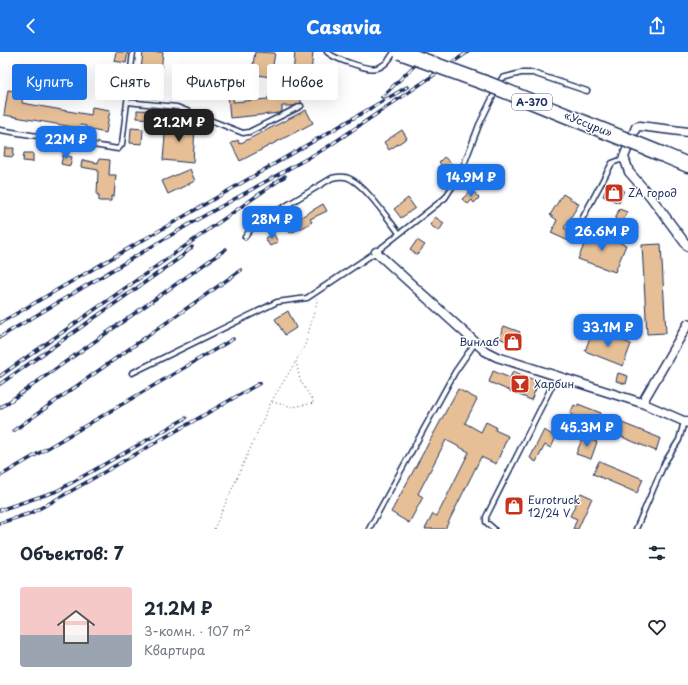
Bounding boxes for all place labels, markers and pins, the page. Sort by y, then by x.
pin: 21.2M ₽ [142,109,216,143]
pin: 22M ₽ [38,126,94,160]
pin: 14.9M ₽ [434,164,508,198]
shop icon: ZA город [603,182,625,204]
place label: ZA город [628,184,677,201]
pin: 28M ₽ [244,206,300,240]
pin: 26.6M ₽ [565,218,639,252]
pin: 33.1M ₽ [571,314,645,348]
shop icon: Винлаб [502,331,524,353]
place label: Винлаб [459,333,500,350]
bar icon: Харбин [509,373,531,395]
place label: Харбин [534,375,574,392]
pin: 45.3M ₽ [550,414,624,448]
place label: Eurotruck 12/24 V [528,491,581,521]
shop icon: Eurotruck 12/24 V [503,495,525,517]

